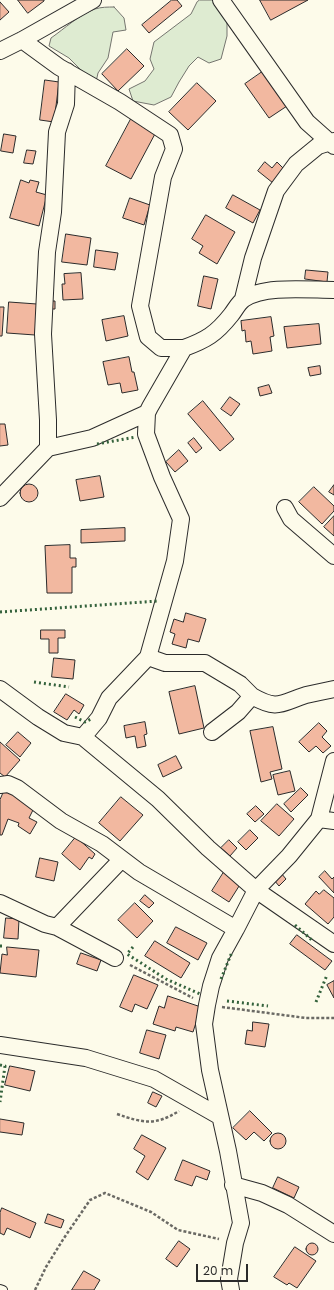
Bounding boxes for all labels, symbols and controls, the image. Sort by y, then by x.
scale bar [198,1256,250,1282]
text: 20 m [203,1262,233,1279]

